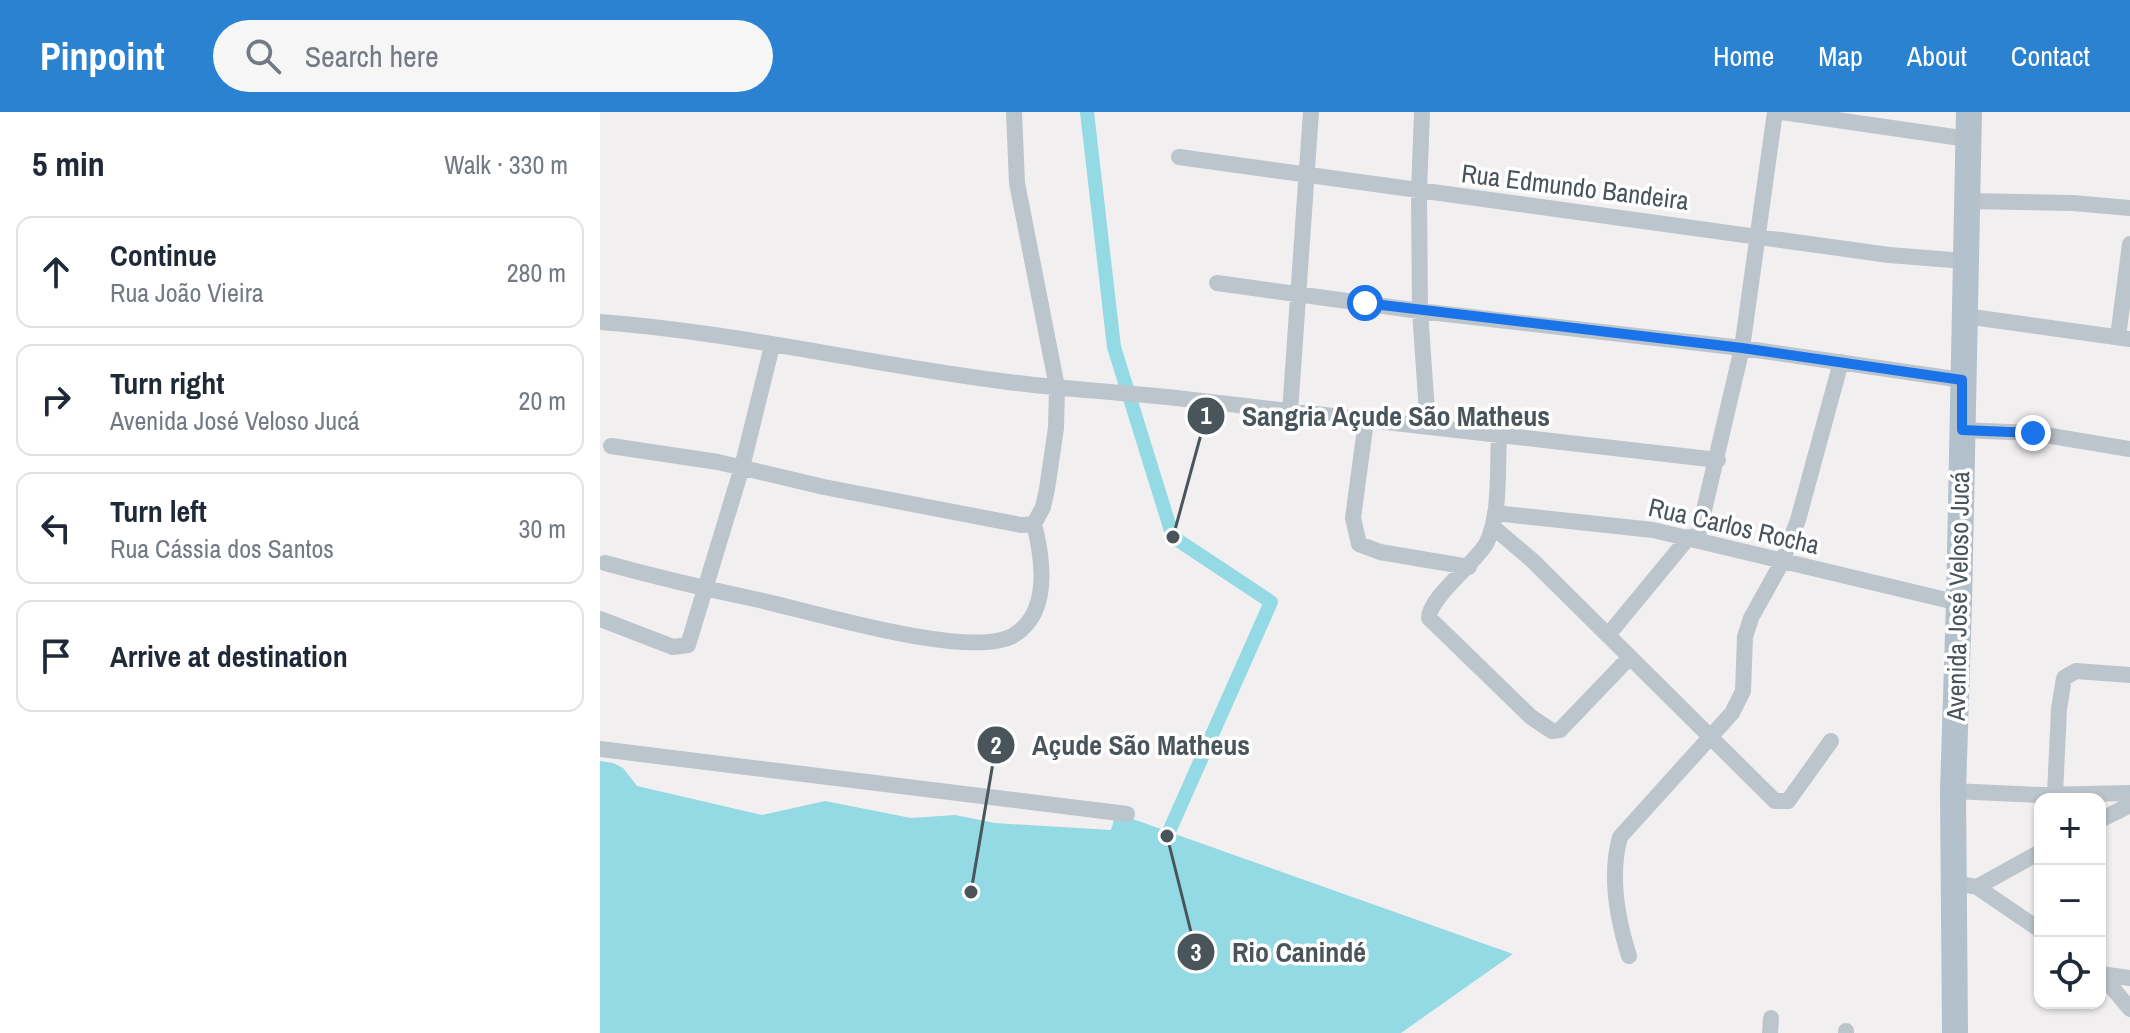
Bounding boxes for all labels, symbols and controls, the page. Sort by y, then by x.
search box [213,20,773,92]
text: Pinpoint [40,31,165,82]
icon: search [241,34,285,78]
text: Search here [305,36,439,76]
text: Home [1713,37,1774,75]
text: Map [1818,37,1863,75]
text: About [1907,37,1967,75]
text: Contact [2011,37,2090,75]
text: 5 min [32,141,105,187]
text: Walk · 330 m [444,147,568,182]
street label: Rua Edmundo Bandeira [1459,155,1691,218]
text: Continue [110,235,217,275]
icon: ahead [34,250,78,294]
text: 280 m [507,255,566,290]
text: Rua João Vieira [110,275,264,310]
route start [1347,285,1383,321]
text: Turn right [110,363,224,403]
icon: right [34,378,78,422]
text: 20 m [519,383,566,418]
callout: Sangria Açude São Matheus [1186,390,1566,442]
text: Sangria Açude São Matheus [1242,397,1550,435]
text: 1 [1201,399,1212,431]
text: Avenida José Veloso Jucá [110,403,360,438]
route end [2015,415,2051,451]
street label: Avenida José Veloso Jucá [1938,471,1977,722]
street label: Rua Carlos Rocha [1645,489,1823,562]
text: Turn left [110,491,207,531]
icon: left [34,506,78,550]
text: 30 m [519,511,566,546]
text: Rua Cássia dos Santos [110,531,334,566]
icon: arrive [34,634,78,678]
text: Arrive at destination [110,636,348,676]
callout: Açude São Matheus [976,719,1266,771]
text: Açude São Matheus [1032,726,1250,764]
text: 2 [991,729,1002,761]
map controls [2034,793,2106,1009]
button: + [2034,793,2106,865]
button: − [2034,865,2106,937]
callout: Rio Canindé [1176,926,1382,978]
text: Rio Canindé [1232,933,1366,971]
text: 3 [1191,936,1202,968]
button: locate [2034,937,2106,1009]

